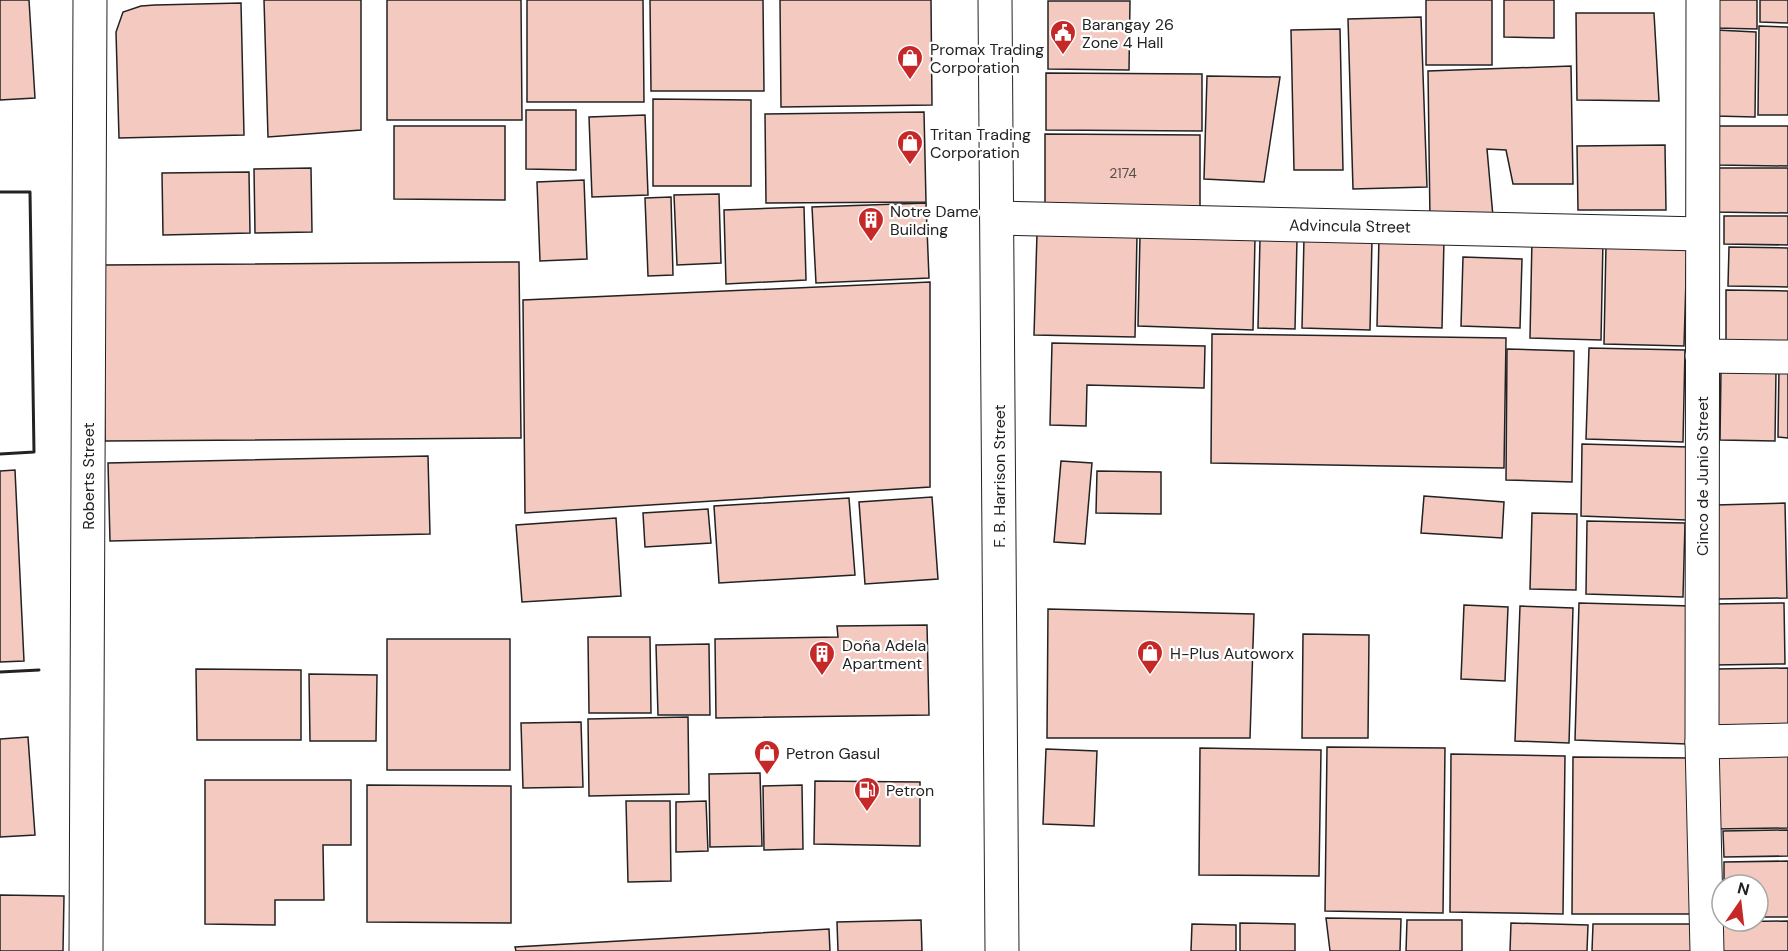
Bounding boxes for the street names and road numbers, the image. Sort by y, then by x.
street label: Advincula Street [1289,214,1411,238]
street label: Cinco de Junio Street [1692,396,1713,556]
street label: F. B. Harrison Street [989,404,1010,548]
street label: Roberts Street [78,422,99,530]

